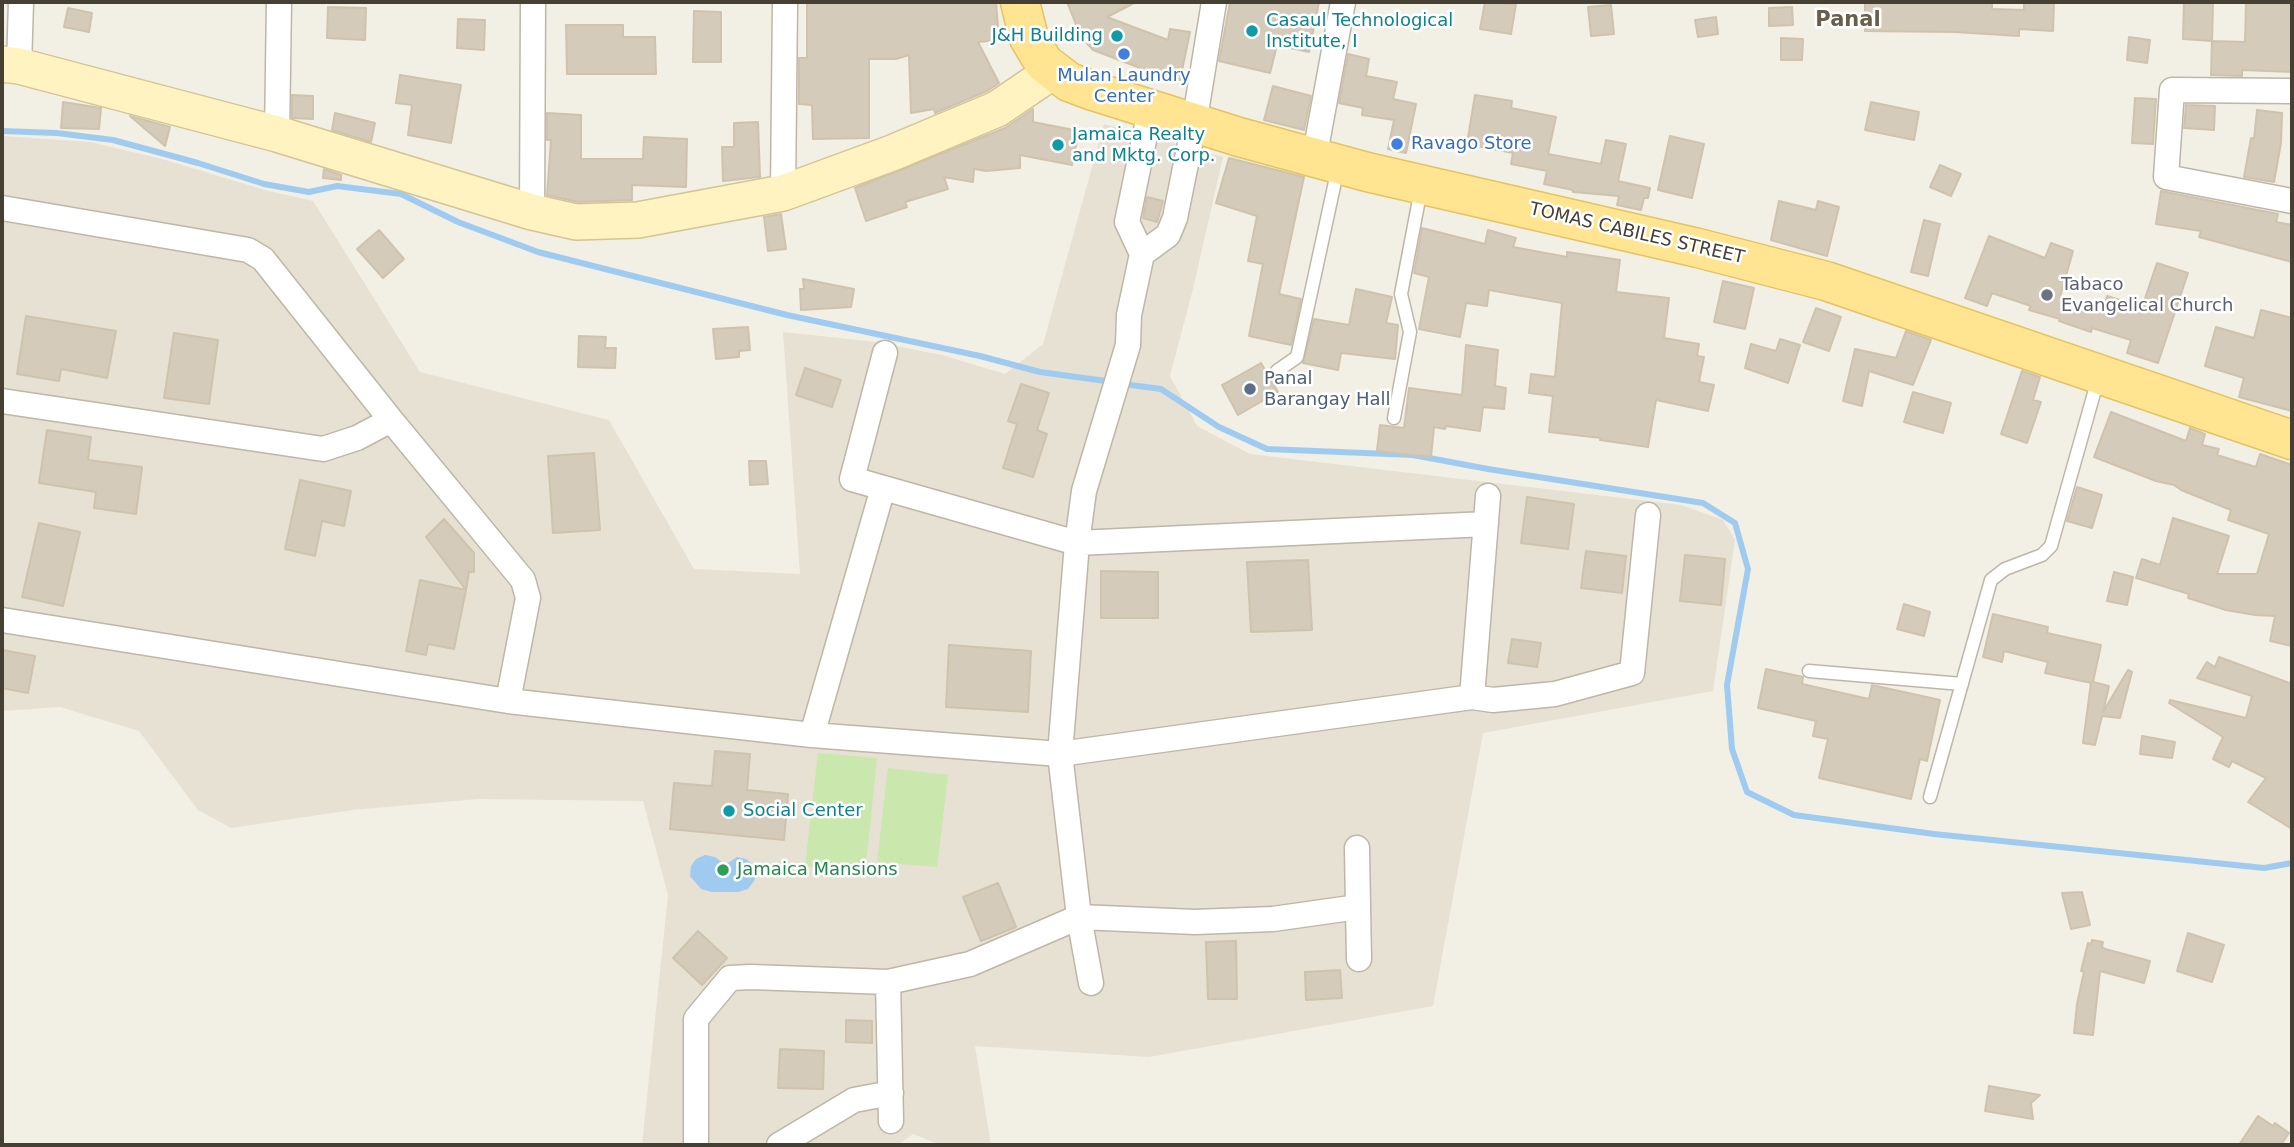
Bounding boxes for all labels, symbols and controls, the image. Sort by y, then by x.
district label: Panal [1815,8,1881,34]
place label: Casaul Technological Institute, I [1266,10,1453,52]
marker: Casaul Technological Institute, I [1244,23,1260,39]
place label: J&H Building [991,25,1103,47]
marker: J&H Building [1109,28,1125,44]
marker: Mulan Laundry Center [1116,46,1132,62]
place label: Mulan Laundry Center [1057,65,1191,108]
place label: Jamaica Realty and Mktg. Corp. [1072,124,1216,166]
place label: Ravago Store [1411,133,1532,155]
marker: Ravago Store [1389,136,1405,152]
marker: Jamaica Realty and Mktg. Corp. [1050,137,1066,153]
street label: TOMAS CABILES STREET [1527,199,1747,269]
place label: Tabaco Evangelical Church [2061,274,2233,316]
marker: Tabaco Evangelical Church [2039,287,2055,303]
place label: Panal Barangay Hall [1264,368,1391,410]
marker: Panal Barangay Hall [1242,381,1258,397]
place label: Social Center [743,800,863,822]
marker: Social Center [721,803,737,819]
place label: Jamaica Mansions [737,859,898,881]
marker: Jamaica Mansions [715,862,731,878]

